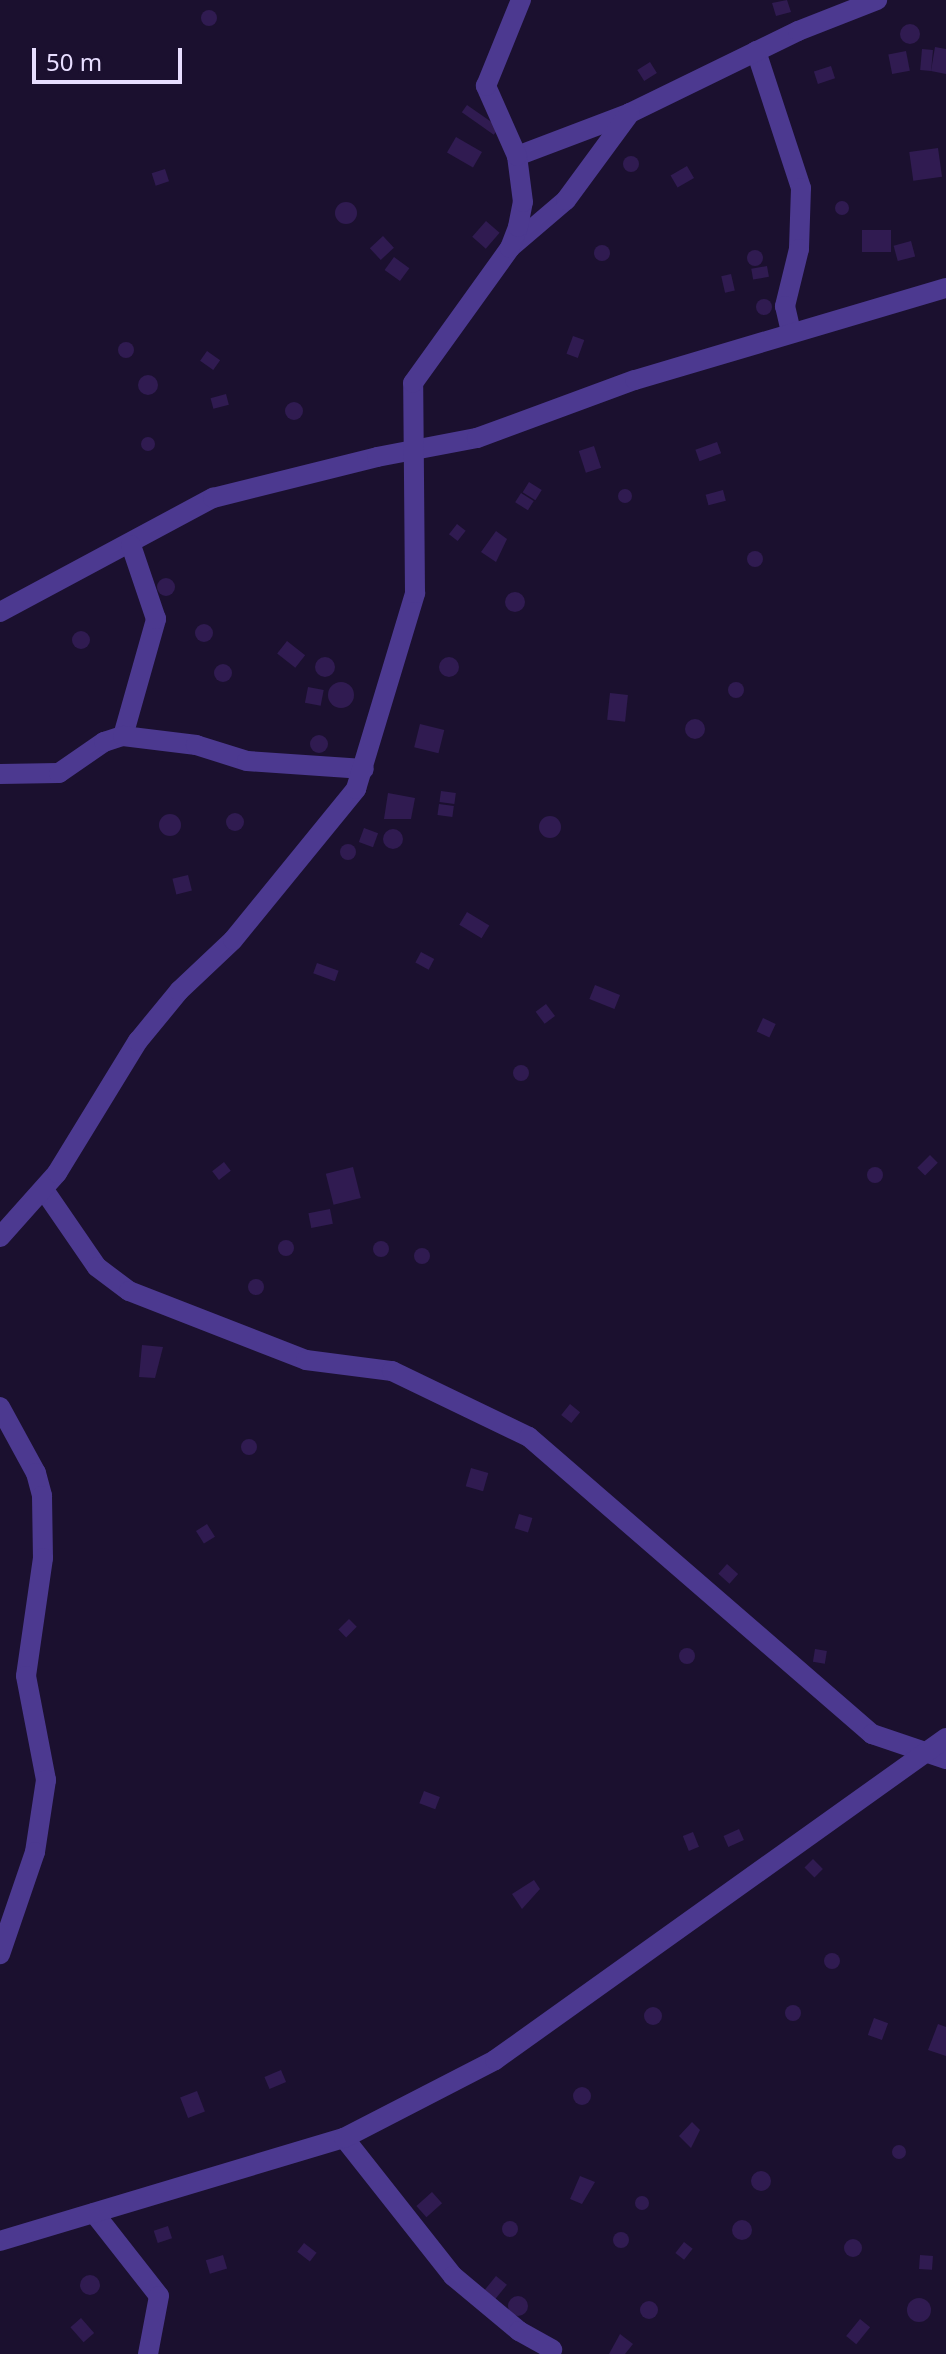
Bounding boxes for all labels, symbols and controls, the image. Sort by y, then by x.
scale bar [36,32,186,82]
text: 50 m [46,45,102,78]

